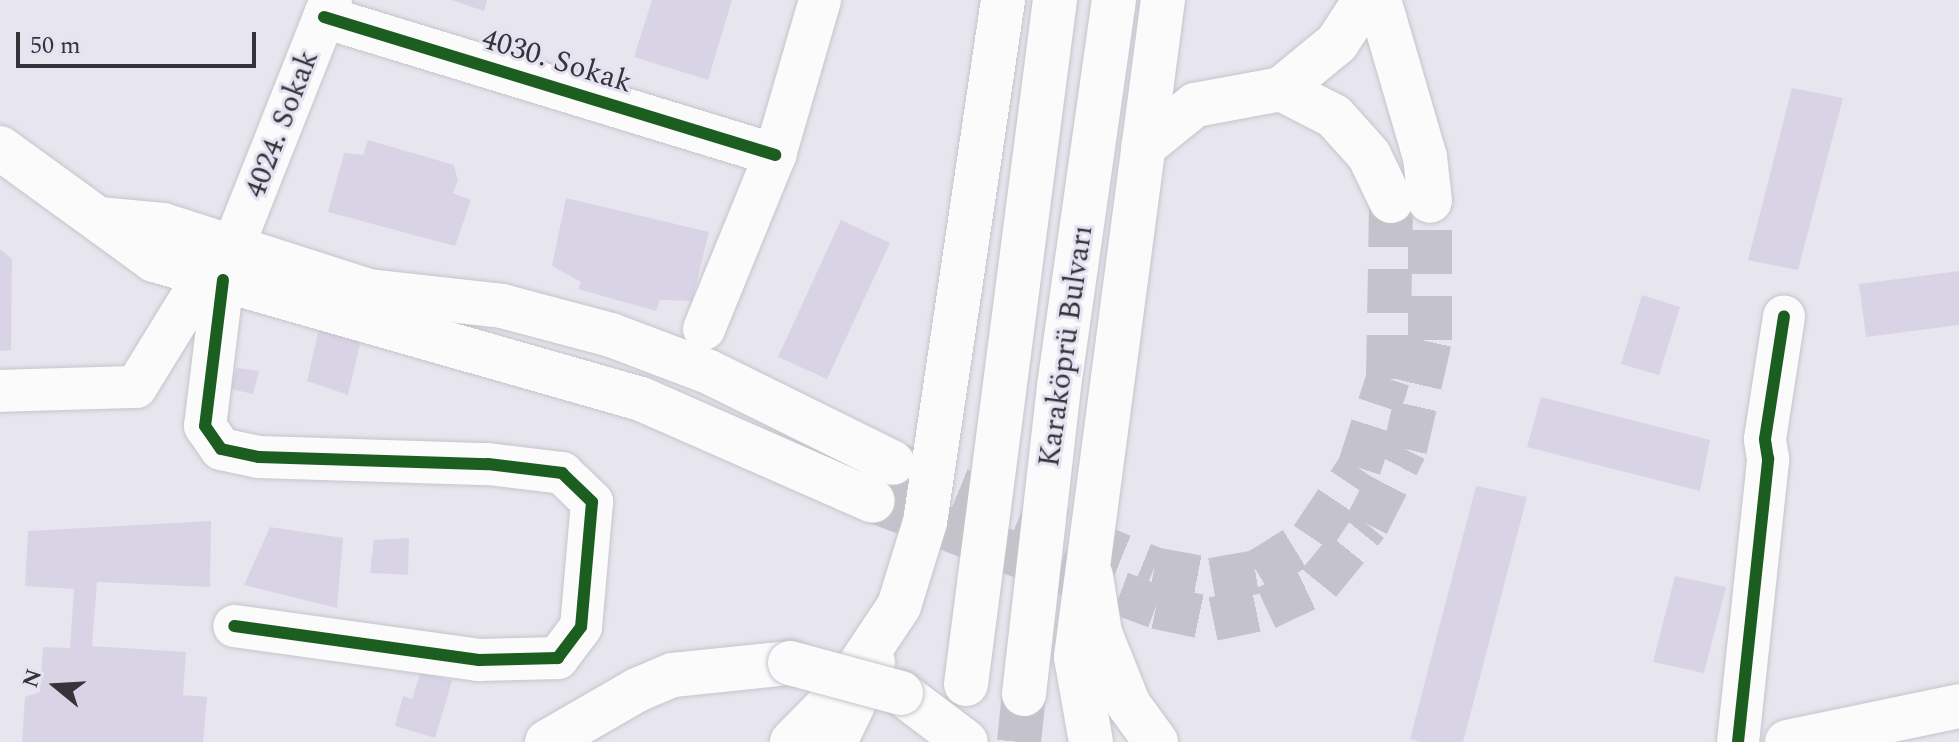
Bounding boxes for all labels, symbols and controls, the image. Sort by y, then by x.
scale bar [20,16,260,66]
street label: 4030. Sokak [477,21,637,101]
text: 50 m [30,28,81,64]
street label: 4024. Sokak [237,45,327,203]
street label: Karaköprü Bulvarı [1031,223,1101,469]
north arrow [16,646,96,726]
text: N [14,665,51,692]

